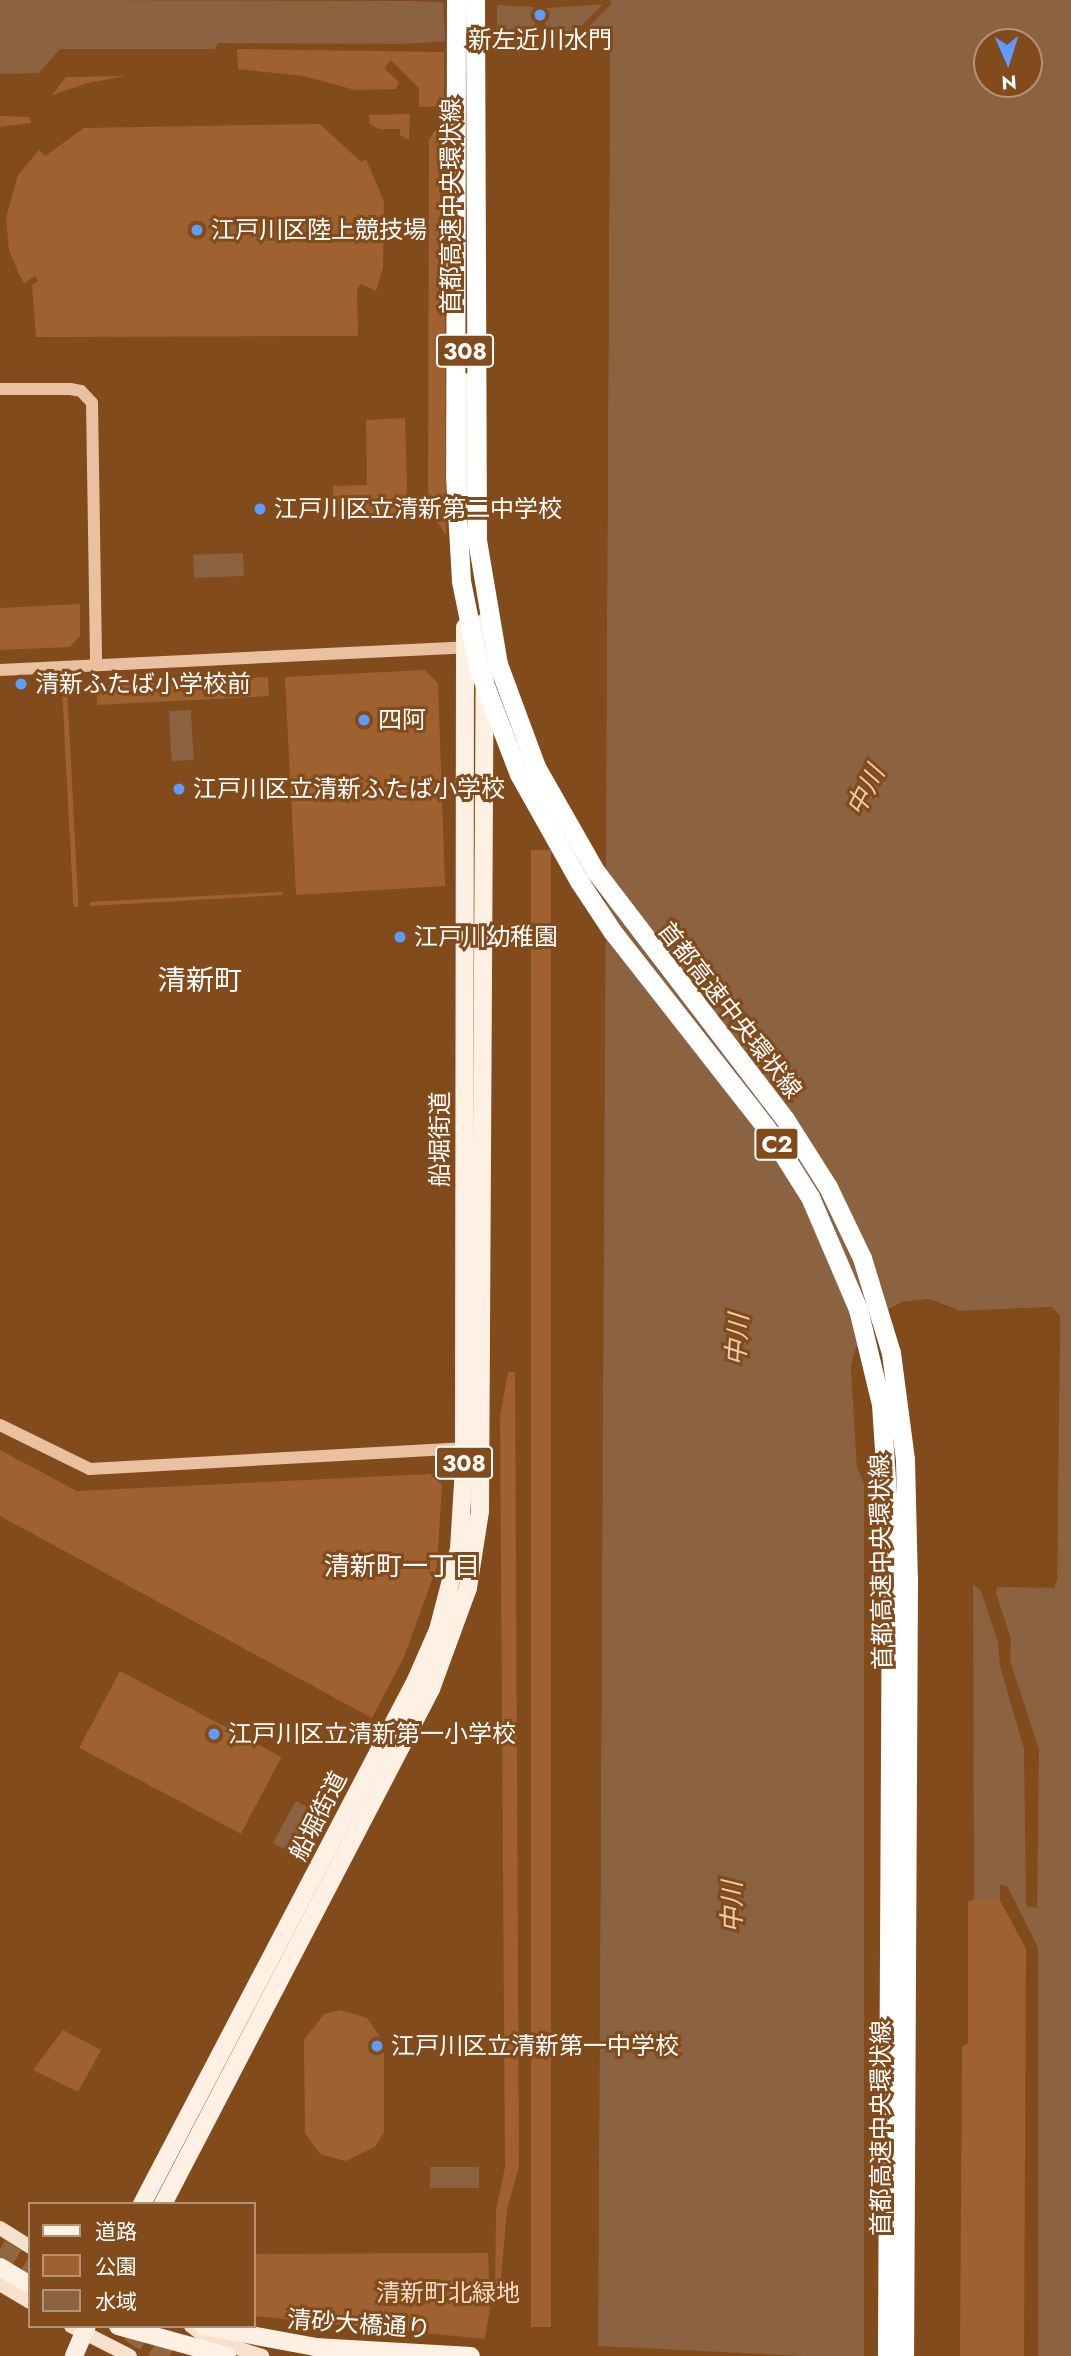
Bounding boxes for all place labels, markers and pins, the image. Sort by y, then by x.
marker: 新左近川水門 [532,7,548,23]
place label: 新左近川水門 [468,26,612,54]
place label: 江戸川区陸上競技場 [211,216,427,244]
marker: 江戸川区陸上競技場 [189,222,205,238]
place label: 江戸川区立清新第二中学校 [274,495,562,523]
marker: 江戸川区立清新第二中学校 [252,501,268,517]
place label: 清新ふたば小学校前 [35,670,251,698]
marker: 清新ふたば小学校前 [13,676,29,692]
place label: 四阿 [378,706,426,734]
marker: 四阿 [356,712,372,728]
place label: 江戸川区立清新ふたば小学校 [193,775,505,803]
marker: 江戸川区立清新ふたば小学校 [171,781,187,797]
place label: 江戸川幼稚園 [414,923,558,951]
marker: 江戸川幼稚園 [392,929,408,945]
place label: 江戸川区立清新第一小学校 [228,1720,516,1748]
marker: 江戸川区立清新第一小学校 [206,1726,222,1742]
place label: 江戸川区立清新第一中学校 [391,2032,679,2060]
marker: 江戸川区立清新第一中学校 [369,2038,385,2054]

